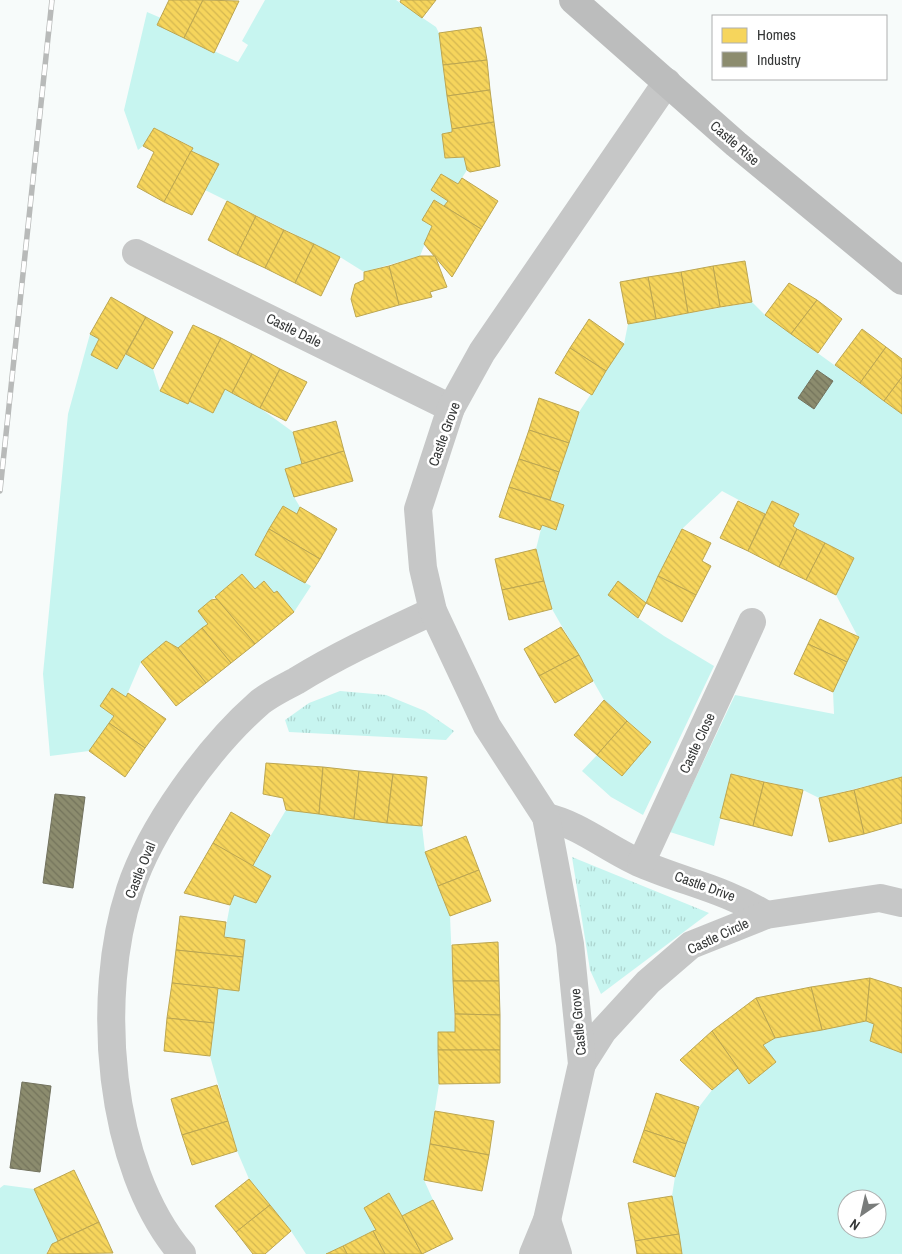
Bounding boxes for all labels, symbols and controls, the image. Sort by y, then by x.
legend [712,15,887,80]
text: Homes [757,24,796,45]
text: Industry [757,49,802,70]
street label: Castle Rise [707,117,763,169]
street label: Castle Dale [263,309,325,351]
street label: Castle Grove [424,399,464,469]
street label: Castle Close [675,710,719,776]
street label: Castle Oval [121,839,159,901]
street label: Castle Drive [672,867,738,905]
street label: Castle Circle [684,914,752,958]
street label: Castle Grove [566,988,590,1056]
north arrow [837,1189,887,1239]
text: N [846,1215,863,1235]

